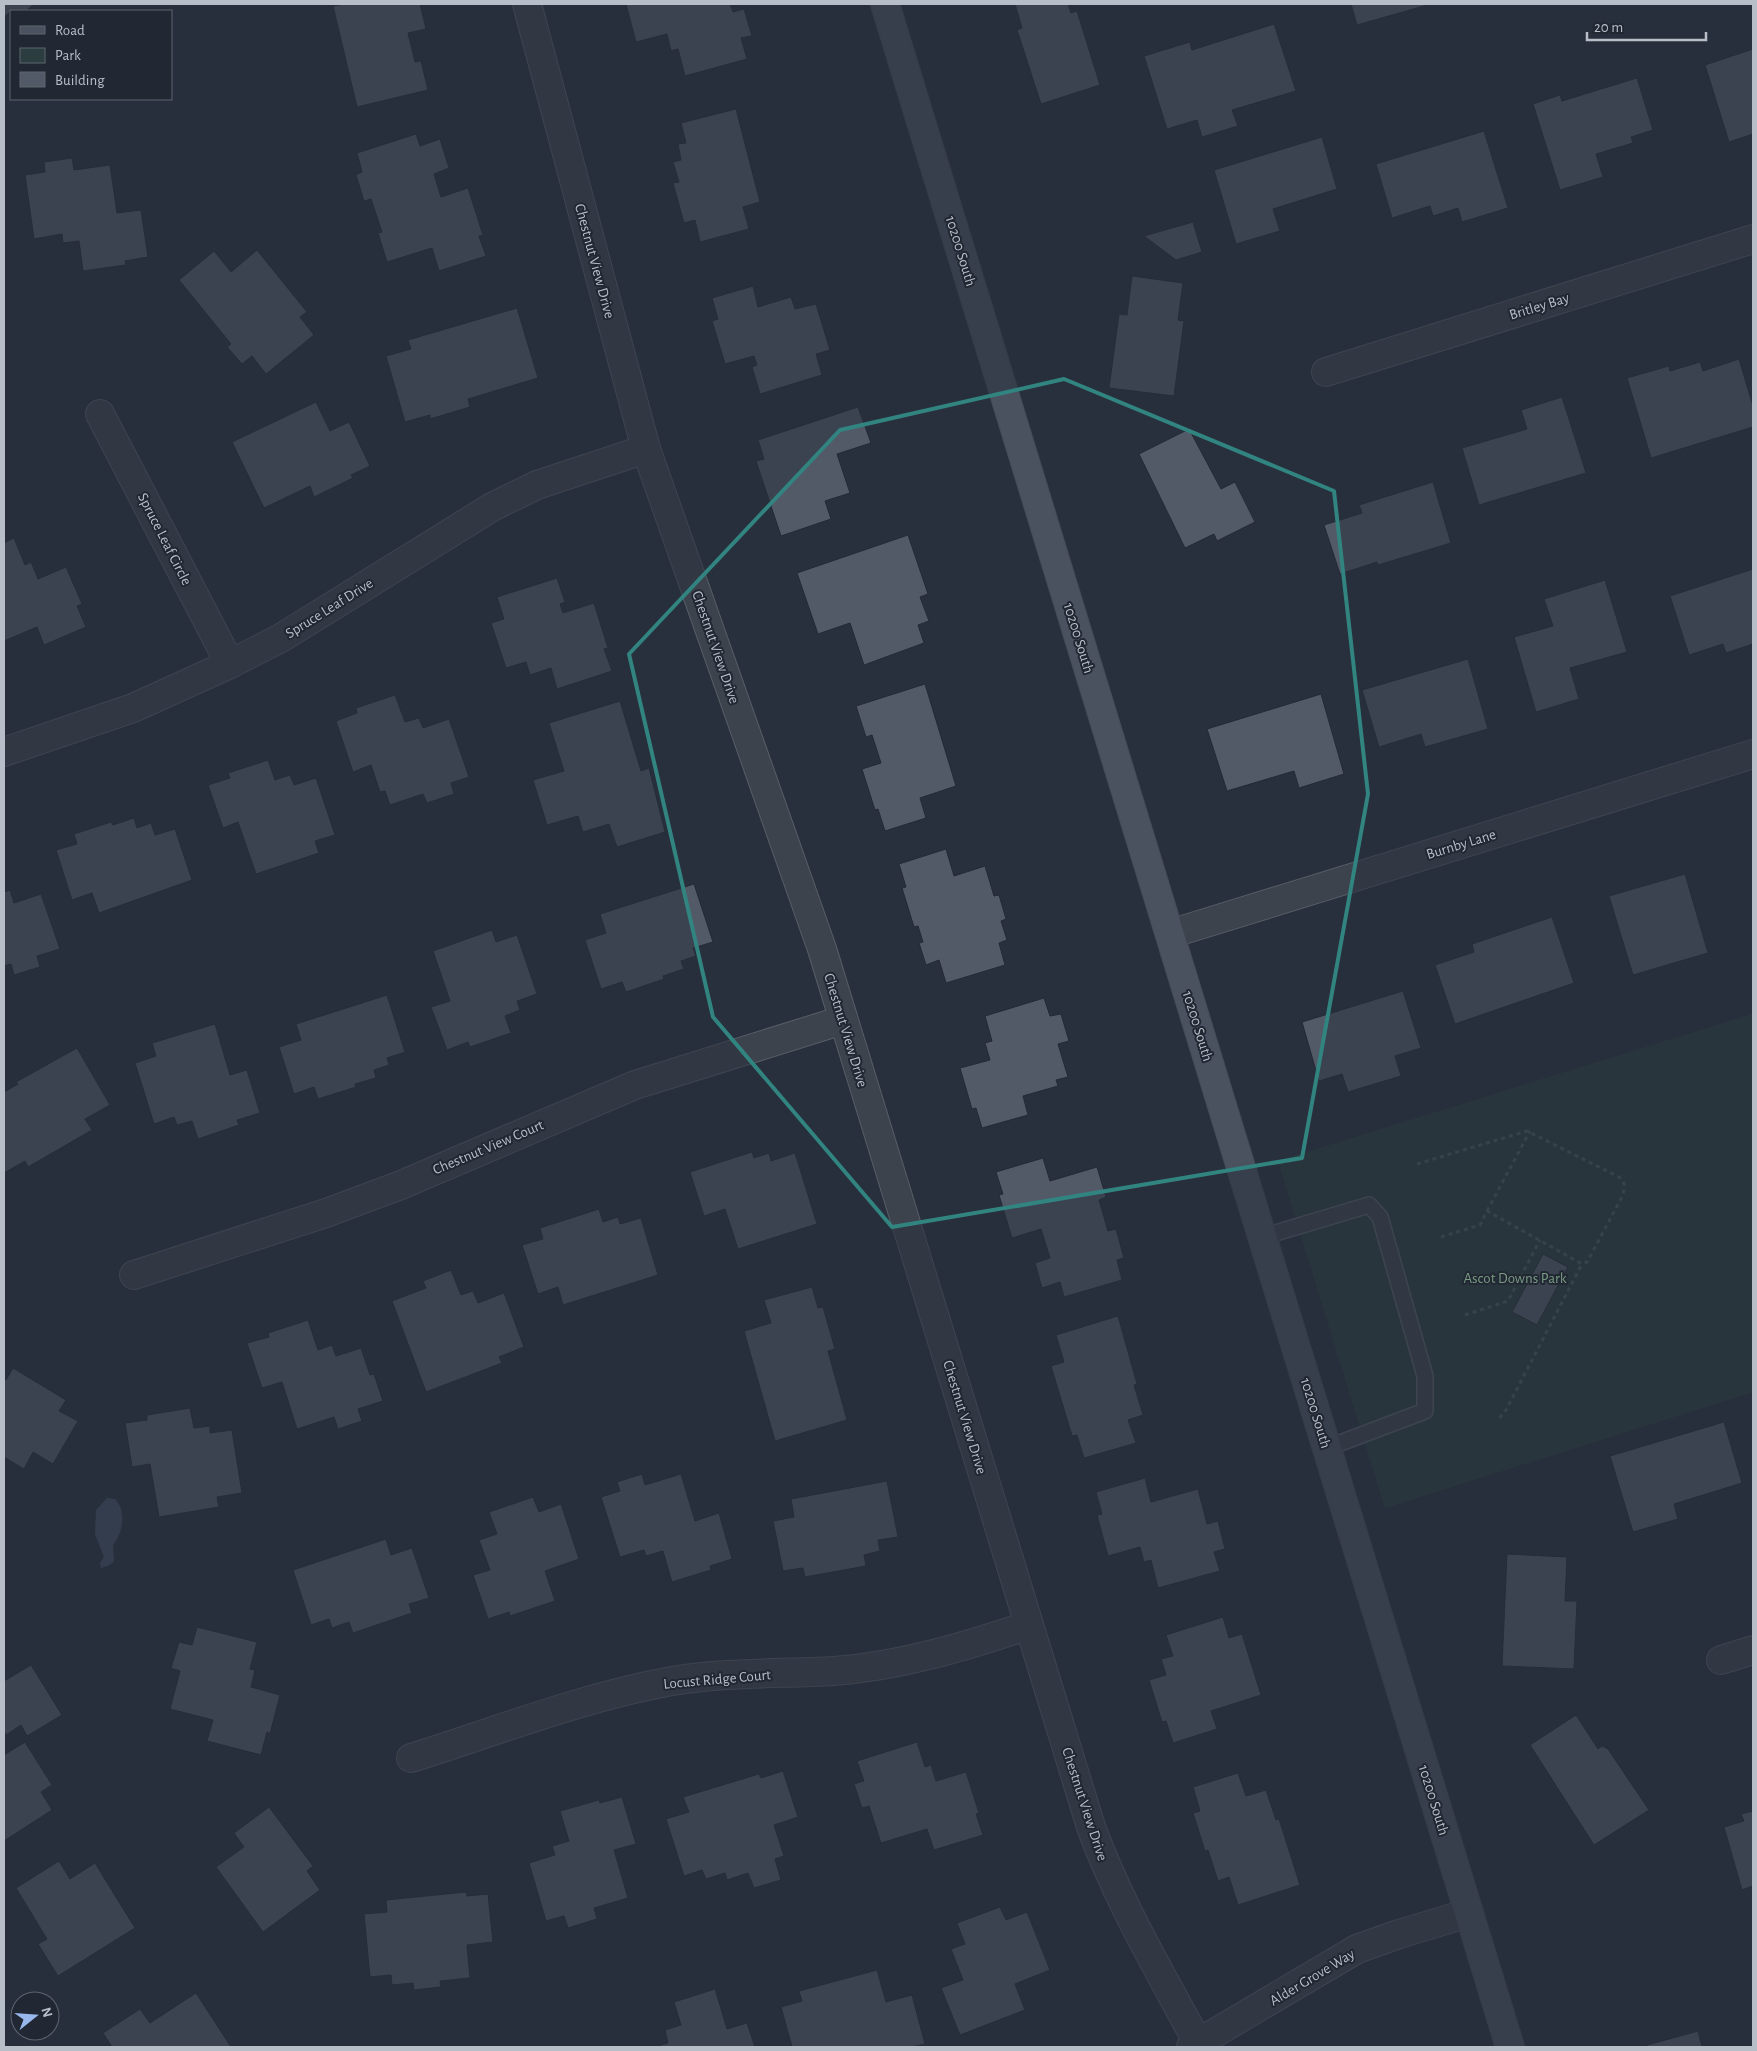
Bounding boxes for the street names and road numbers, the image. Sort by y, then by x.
street label: Chestnut View Drive [572,202,617,320]
street label: 10200 South [943,214,978,288]
street label: Britley Bay [1507,290,1571,323]
street label: Spruce Leaf Circle [135,491,194,588]
street label: Spruce Leaf Drive [283,575,376,641]
street label: Chestnut View Drive [689,589,742,706]
street label: 10200 South [1061,601,1096,675]
street label: Burnby Lane [1424,827,1498,862]
street label: Chestnut View Drive [821,971,870,1089]
street label: 10200 South [1180,989,1215,1063]
street label: Chestnut View Court [430,1117,546,1178]
street label: Chestnut View Drive [940,1358,989,1476]
street label: 10200 South [1298,1376,1333,1450]
street label: Locust Ridge Court [663,1667,772,1692]
street label: Chestnut View Drive [1059,1746,1110,1863]
street label: 10200 South [1416,1763,1451,1837]
street label: Alder Grove Way [1267,1946,1358,2009]

